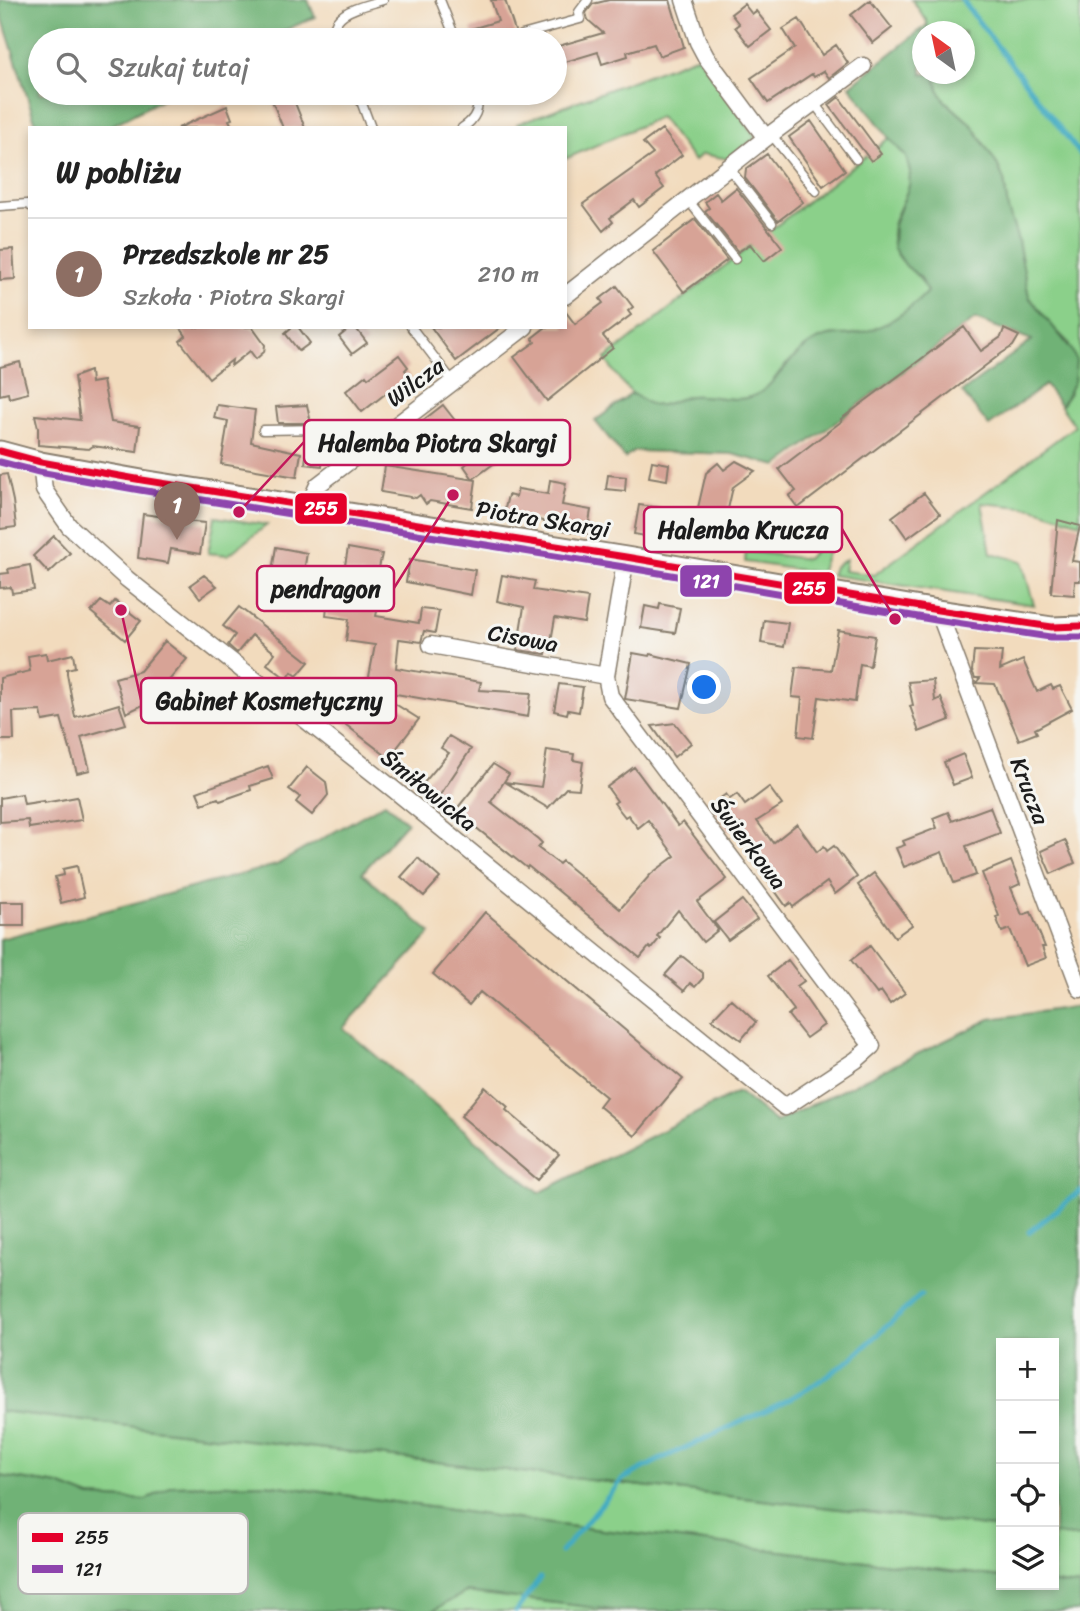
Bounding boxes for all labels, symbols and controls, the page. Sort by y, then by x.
north arrow [912,21,975,84]
search box [28,28,567,105]
text: Szukaj tutaj [108,44,249,90]
icon: search [52,48,90,86]
text: W pobliżu [56,145,181,199]
text: Przedszkole nr 25 [123,231,329,277]
text: 1 [74,254,84,295]
text: 210 m [478,254,539,295]
text: Szkoła · Piotra Skargi [123,277,344,318]
street label: Wilcza [377,346,454,418]
callout: Halemba Piotra Skargi [304,420,570,465]
text: Halemba Piotra Skargi [318,422,557,464]
pin: 1 [154,482,200,540]
street label: Piotra Skargi [473,489,613,550]
line badge: 255 [294,492,348,525]
text: 255 [303,492,338,525]
callout: Halemba Krucza [644,507,842,552]
text: Halemba Krucza [658,509,829,551]
line badge: 121 [679,564,733,598]
text: 121 [692,565,720,598]
callout: pendragon [257,566,394,611]
text: pendragon [269,568,381,610]
line badge: 255 [783,571,836,605]
text: 255 [791,572,826,605]
street label: Cisowa [485,612,562,665]
your location [687,670,721,704]
callout: Gabinet Kosmetyczny [141,678,396,723]
text: Gabinet Kosmetyczny [156,680,383,722]
street label: Śmiłowicka [371,738,486,843]
street label: Krucza [998,751,1061,831]
street label: Świerkowa [699,787,798,899]
map controls [996,1338,1059,1590]
button: + [996,1338,1059,1401]
button: − [996,1401,1059,1464]
button: locate [996,1464,1059,1527]
legend [18,1513,248,1594]
text: 255 [75,1521,110,1554]
button: layers [996,1527,1059,1590]
text: 121 [75,1553,102,1586]

